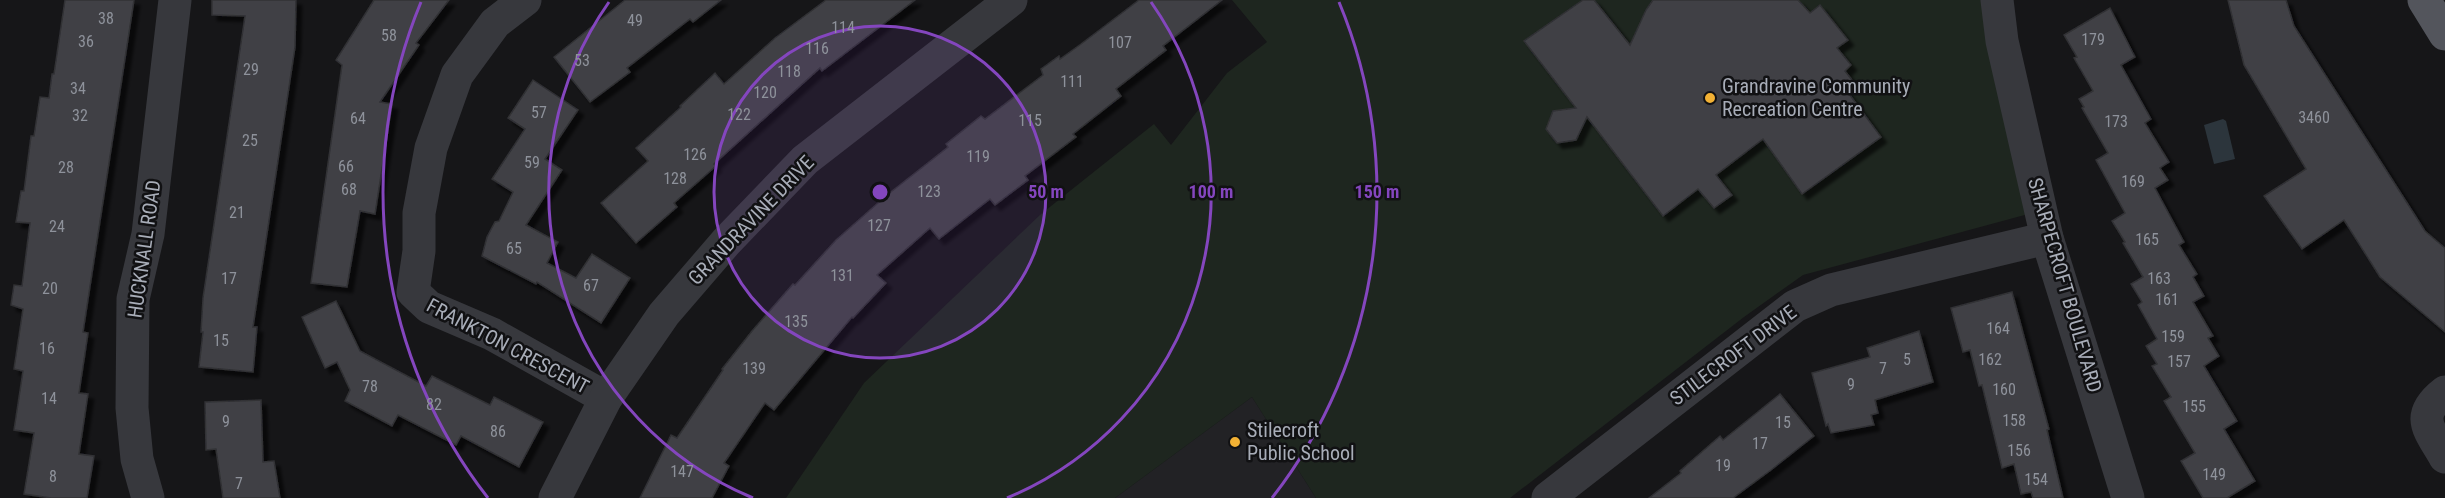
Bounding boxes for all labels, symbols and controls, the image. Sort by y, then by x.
house number: 38 [98,9,114,28]
house number: 49 [627,11,643,30]
house number: 114 [831,18,855,37]
house number: 58 [381,26,397,45]
house number: 179 [2081,30,2105,49]
house number: 36 [78,32,94,51]
house number: 107 [1108,33,1132,52]
house number: 116 [805,39,829,58]
house number: 53 [574,51,590,70]
house number: 29 [243,60,259,79]
house number: 118 [777,62,801,81]
house number: 111 [1060,72,1084,91]
place label: Grandravine Community Recreation Centre [1722,74,1910,121]
house number: 34 [70,79,86,98]
house number: 120 [753,83,777,102]
marker: Grandravine Community Recreation Centre [1703,91,1717,105]
house number: 57 [531,103,547,122]
house number: 122 [727,105,751,124]
house number: 32 [72,106,88,125]
house number: 3460 [2298,108,2330,127]
house number: 64 [350,109,366,128]
house number: 115 [1018,111,1042,130]
house number: 173 [2104,112,2128,131]
house number: 25 [242,131,258,150]
house number: 126 [683,145,707,164]
house number: 119 [966,147,990,166]
street label: GRANDRAVINE DRIVE [683,150,819,290]
house number: 59 [524,153,540,172]
house number: 66 [338,157,354,176]
house number: 28 [58,158,74,177]
house number: 128 [663,169,687,188]
house number: 169 [2121,172,2145,191]
street label: SHARPECROFT BOULEVARD [2023,175,2107,395]
street label: HUCKNALL ROAD [122,179,166,319]
house number: 68 [341,180,357,199]
text: 50 m [1028,181,1064,202]
text: 100 m [1189,181,1233,202]
text: 150 m [1355,181,1399,202]
centre of rings [870,182,890,202]
house number: 123 [917,182,941,201]
house number: 21 [229,203,245,222]
house number: 127 [867,216,891,235]
house number: 24 [49,217,65,236]
house number: 165 [2135,230,2159,249]
house number: 65 [506,239,522,258]
house number: 131 [830,266,854,285]
house number: 17 [221,269,237,288]
house number: 163 [2147,269,2171,288]
house number: 67 [583,276,599,295]
house number: 20 [42,279,58,298]
house number: 161 [2155,290,2179,309]
street label: FRANKTON CRESCENT [423,293,593,399]
street label: STILECROFT DRIVE [1665,300,1801,410]
house number: 135 [784,312,808,331]
house number: 164 [1986,319,2010,338]
house number: 159 [2161,327,2185,346]
house number: 15 [213,331,229,350]
house number: 16 [39,339,55,358]
house number: 5 [1903,350,1911,369]
house number: 162 [1978,350,2002,369]
house number: 157 [2167,352,2191,371]
house number: 139 [742,359,766,378]
house number: 7 [1879,359,1887,378]
house number: 9 [1847,375,1855,394]
house number: 78 [362,377,378,396]
house number: 160 [1992,380,2016,399]
house number: 14 [41,389,57,408]
house number: 82 [426,395,442,414]
house number: 155 [2182,397,2206,416]
house number: 158 [2002,411,2026,430]
house number: 9 [222,412,230,431]
house number: 15 [1775,413,1791,432]
place label: Stilecroft Public School [1247,418,1355,465]
house number: 86 [490,422,506,441]
house number: 17 [1752,434,1768,453]
marker: Stilecroft Public School [1228,435,1242,449]
house number: 156 [2007,441,2031,460]
house number: 19 [1715,456,1731,475]
house number: 147 [670,462,694,481]
house number: 149 [2202,465,2226,484]
house number: 8 [49,467,57,486]
house number: 154 [2024,470,2048,489]
house number: 7 [235,474,243,493]

